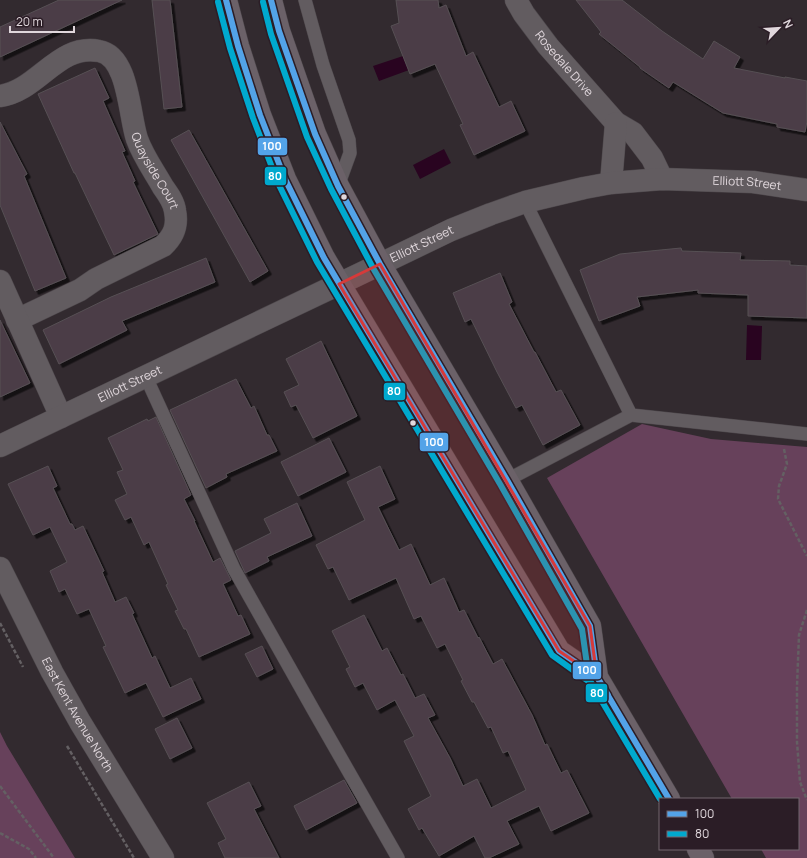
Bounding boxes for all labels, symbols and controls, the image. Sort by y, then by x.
scale bar [10,8,74,34]
north arrow [759,8,799,48]
text: 20 m [16,13,43,30]
text: N [780,17,797,30]
street label: Rosedale Drive [531,27,598,100]
street label: Quayside Court [127,130,183,211]
line badge: 100 [257,137,288,156]
text: 100 [262,138,282,153]
line badge: 80 [264,166,287,186]
text: 80 [268,168,282,183]
street label: Elliott Street [712,172,783,194]
unlabelled marker [339,192,349,202]
street label: Elliott Street [387,221,457,266]
street label: Elliott Street [95,361,165,406]
line badge: 80 [383,382,406,401]
text: 80 [387,383,401,398]
unlabelled marker [408,418,418,428]
line badge: 100 [419,432,449,452]
text: 100 [424,434,444,449]
street label: East Kent Avenue North [38,654,118,775]
line badge: 100 [572,661,602,680]
text: 100 [577,662,597,677]
line badge: 80 [585,683,608,703]
text: 80 [590,685,604,700]
legend [659,798,799,850]
text: 100 [695,805,714,822]
text: 80 [695,825,709,842]

